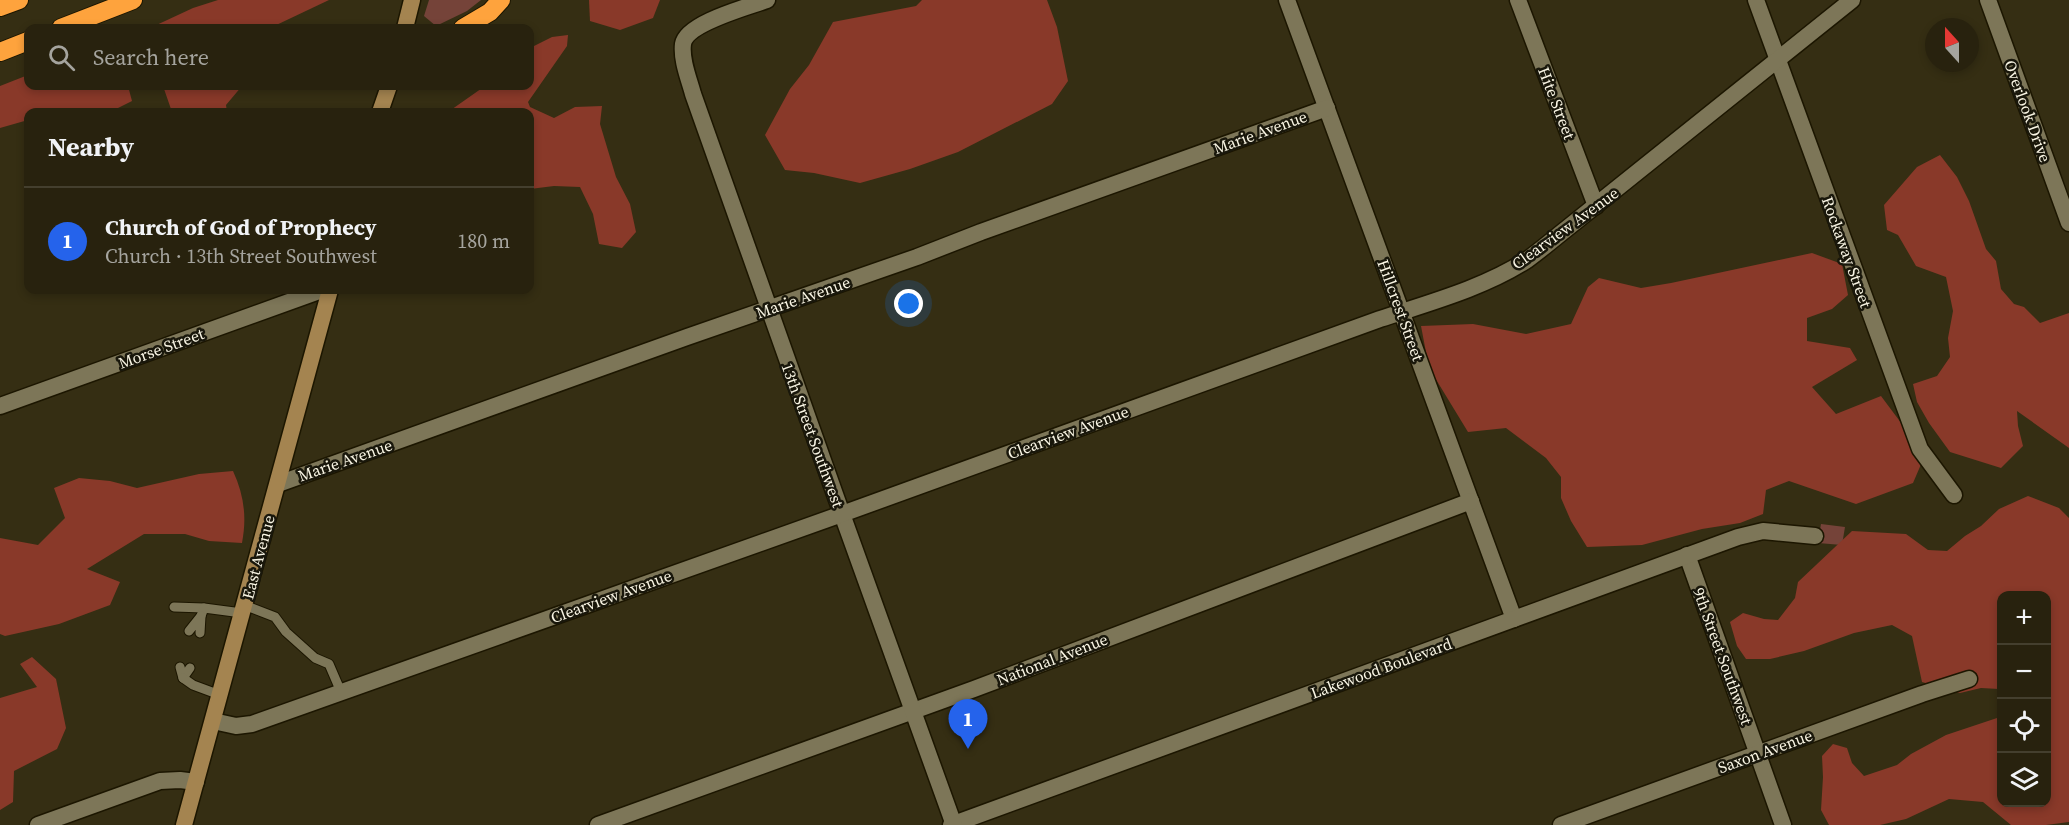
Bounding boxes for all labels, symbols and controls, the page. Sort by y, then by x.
north arrow [1925,18,1979,72]
search box [24,24,534,90]
icon: search [45,41,78,74]
text: Search here [93,42,209,72]
street label: Overlook Drive [1999,57,2057,165]
street label: Hite Street [1533,64,1581,143]
street label: Marie Avenue [1210,105,1310,159]
text: Nearby [48,129,134,165]
street label: Clearview Avenue [1507,182,1623,274]
street label: Rockaway Street [1817,194,1878,311]
text: Church of God of Prophecy [105,212,377,242]
text: 1 [62,227,73,255]
text: 180 m [457,227,510,255]
text: Church · 13th Street Southwest [105,242,377,270]
street label: Hillcrest Street [1372,256,1430,365]
street label: Marie Avenue [753,271,853,323]
your location [894,289,923,318]
street label: Morse Street [115,322,208,374]
street label: 13th Street Southwest [777,360,850,511]
street label: Clearview Avenue [1004,400,1132,464]
street label: Marie Avenue [295,434,395,486]
street label: East Avenue [236,513,280,601]
street label: Clearview Avenue [547,564,675,628]
street label: 9th Street Southwest [1688,584,1758,728]
map controls [1997,591,2051,807]
button: + [1997,591,2051,645]
street label: National Avenue [993,628,1111,690]
street label: Lakewood Boulevard [1307,632,1455,704]
button: − [1997,645,2051,699]
button: locate [1997,699,2051,753]
pin: 1 [948,700,988,749]
street label: Saxon Avenue [1715,724,1815,778]
button: layers [1997,753,2051,807]

